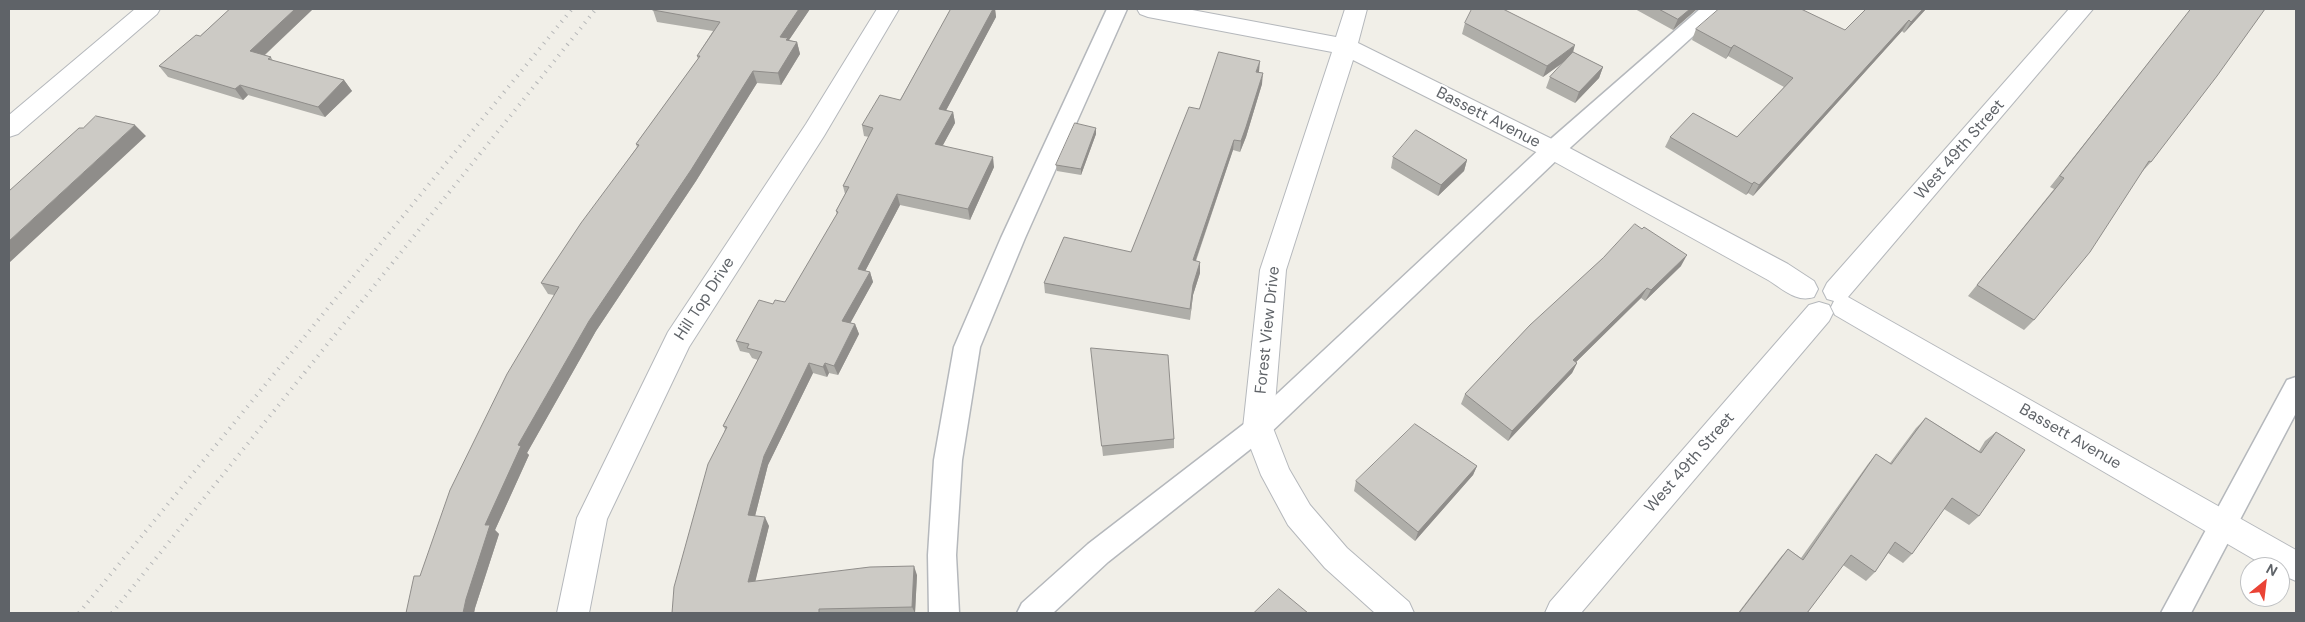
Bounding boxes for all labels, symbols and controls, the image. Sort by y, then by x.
street label: Bassett Avenue [1433,83,1543,153]
street label: West 49th Street [1911,96,2009,204]
street label: Hill Top Drive [671,254,739,344]
street label: Forest View Drive [1252,265,1284,395]
street label: Bassett Avenue [2016,400,2124,474]
street label: West 49th Street [1641,409,1739,517]
north arrow [2240,557,2290,607]
text: N [2263,559,2281,580]

